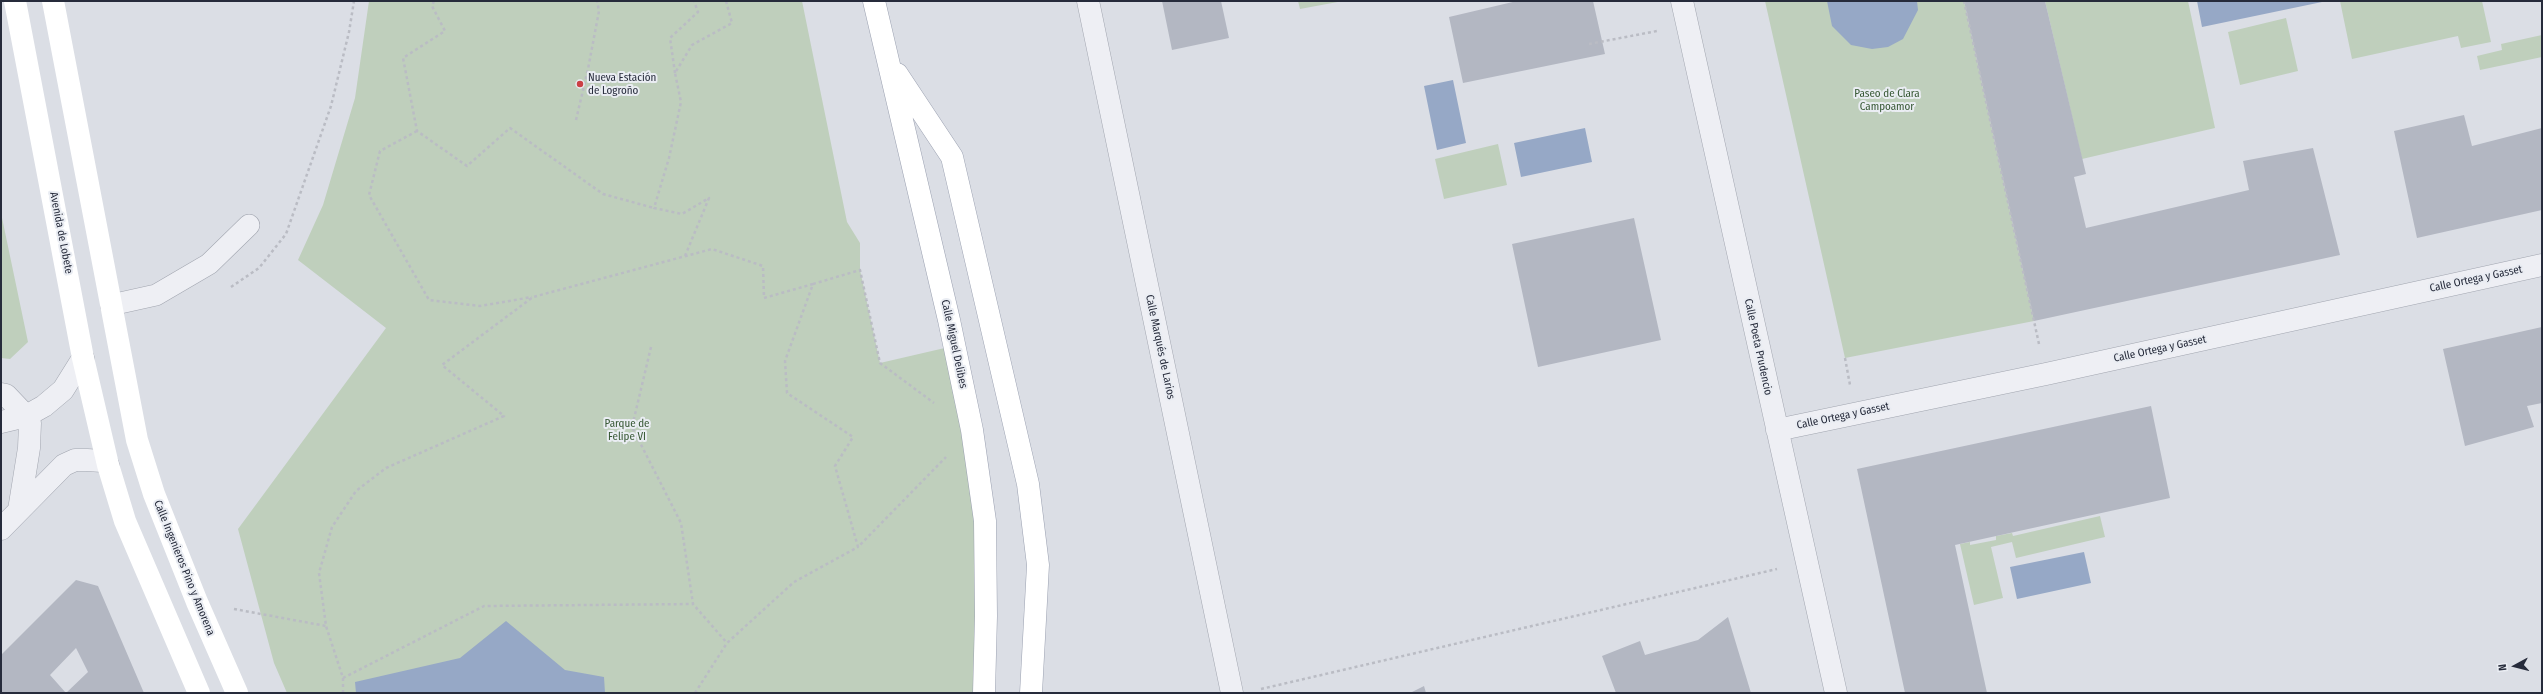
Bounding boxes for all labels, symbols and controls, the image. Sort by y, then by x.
place label: Nueva Estación de Logroño [588,71,656,97]
marker: Nueva Estación de Logroño [575,79,585,89]
park label: Paseo de Clara Campoamor [1854,87,1920,113]
street label: Avenida de Lobete [47,191,75,275]
street label: Calle Ortega y Gasset [2428,263,2524,295]
street label: Calle Marqués de Larios [1142,293,1178,401]
street label: Calle Miguel Delibes [938,298,970,390]
street label: Calle Poeta Prudencio [1741,298,1775,396]
street label: Calle Ortega y Gasset [2112,333,2208,365]
street label: Calle Ortega y Gasset [1795,400,1891,432]
park label: Parque de Felipe VI [604,417,650,443]
street label: Calle Ingenieros Pino y Amorena [151,498,217,638]
north arrow [2495,646,2535,686]
text: N [2496,663,2509,672]

